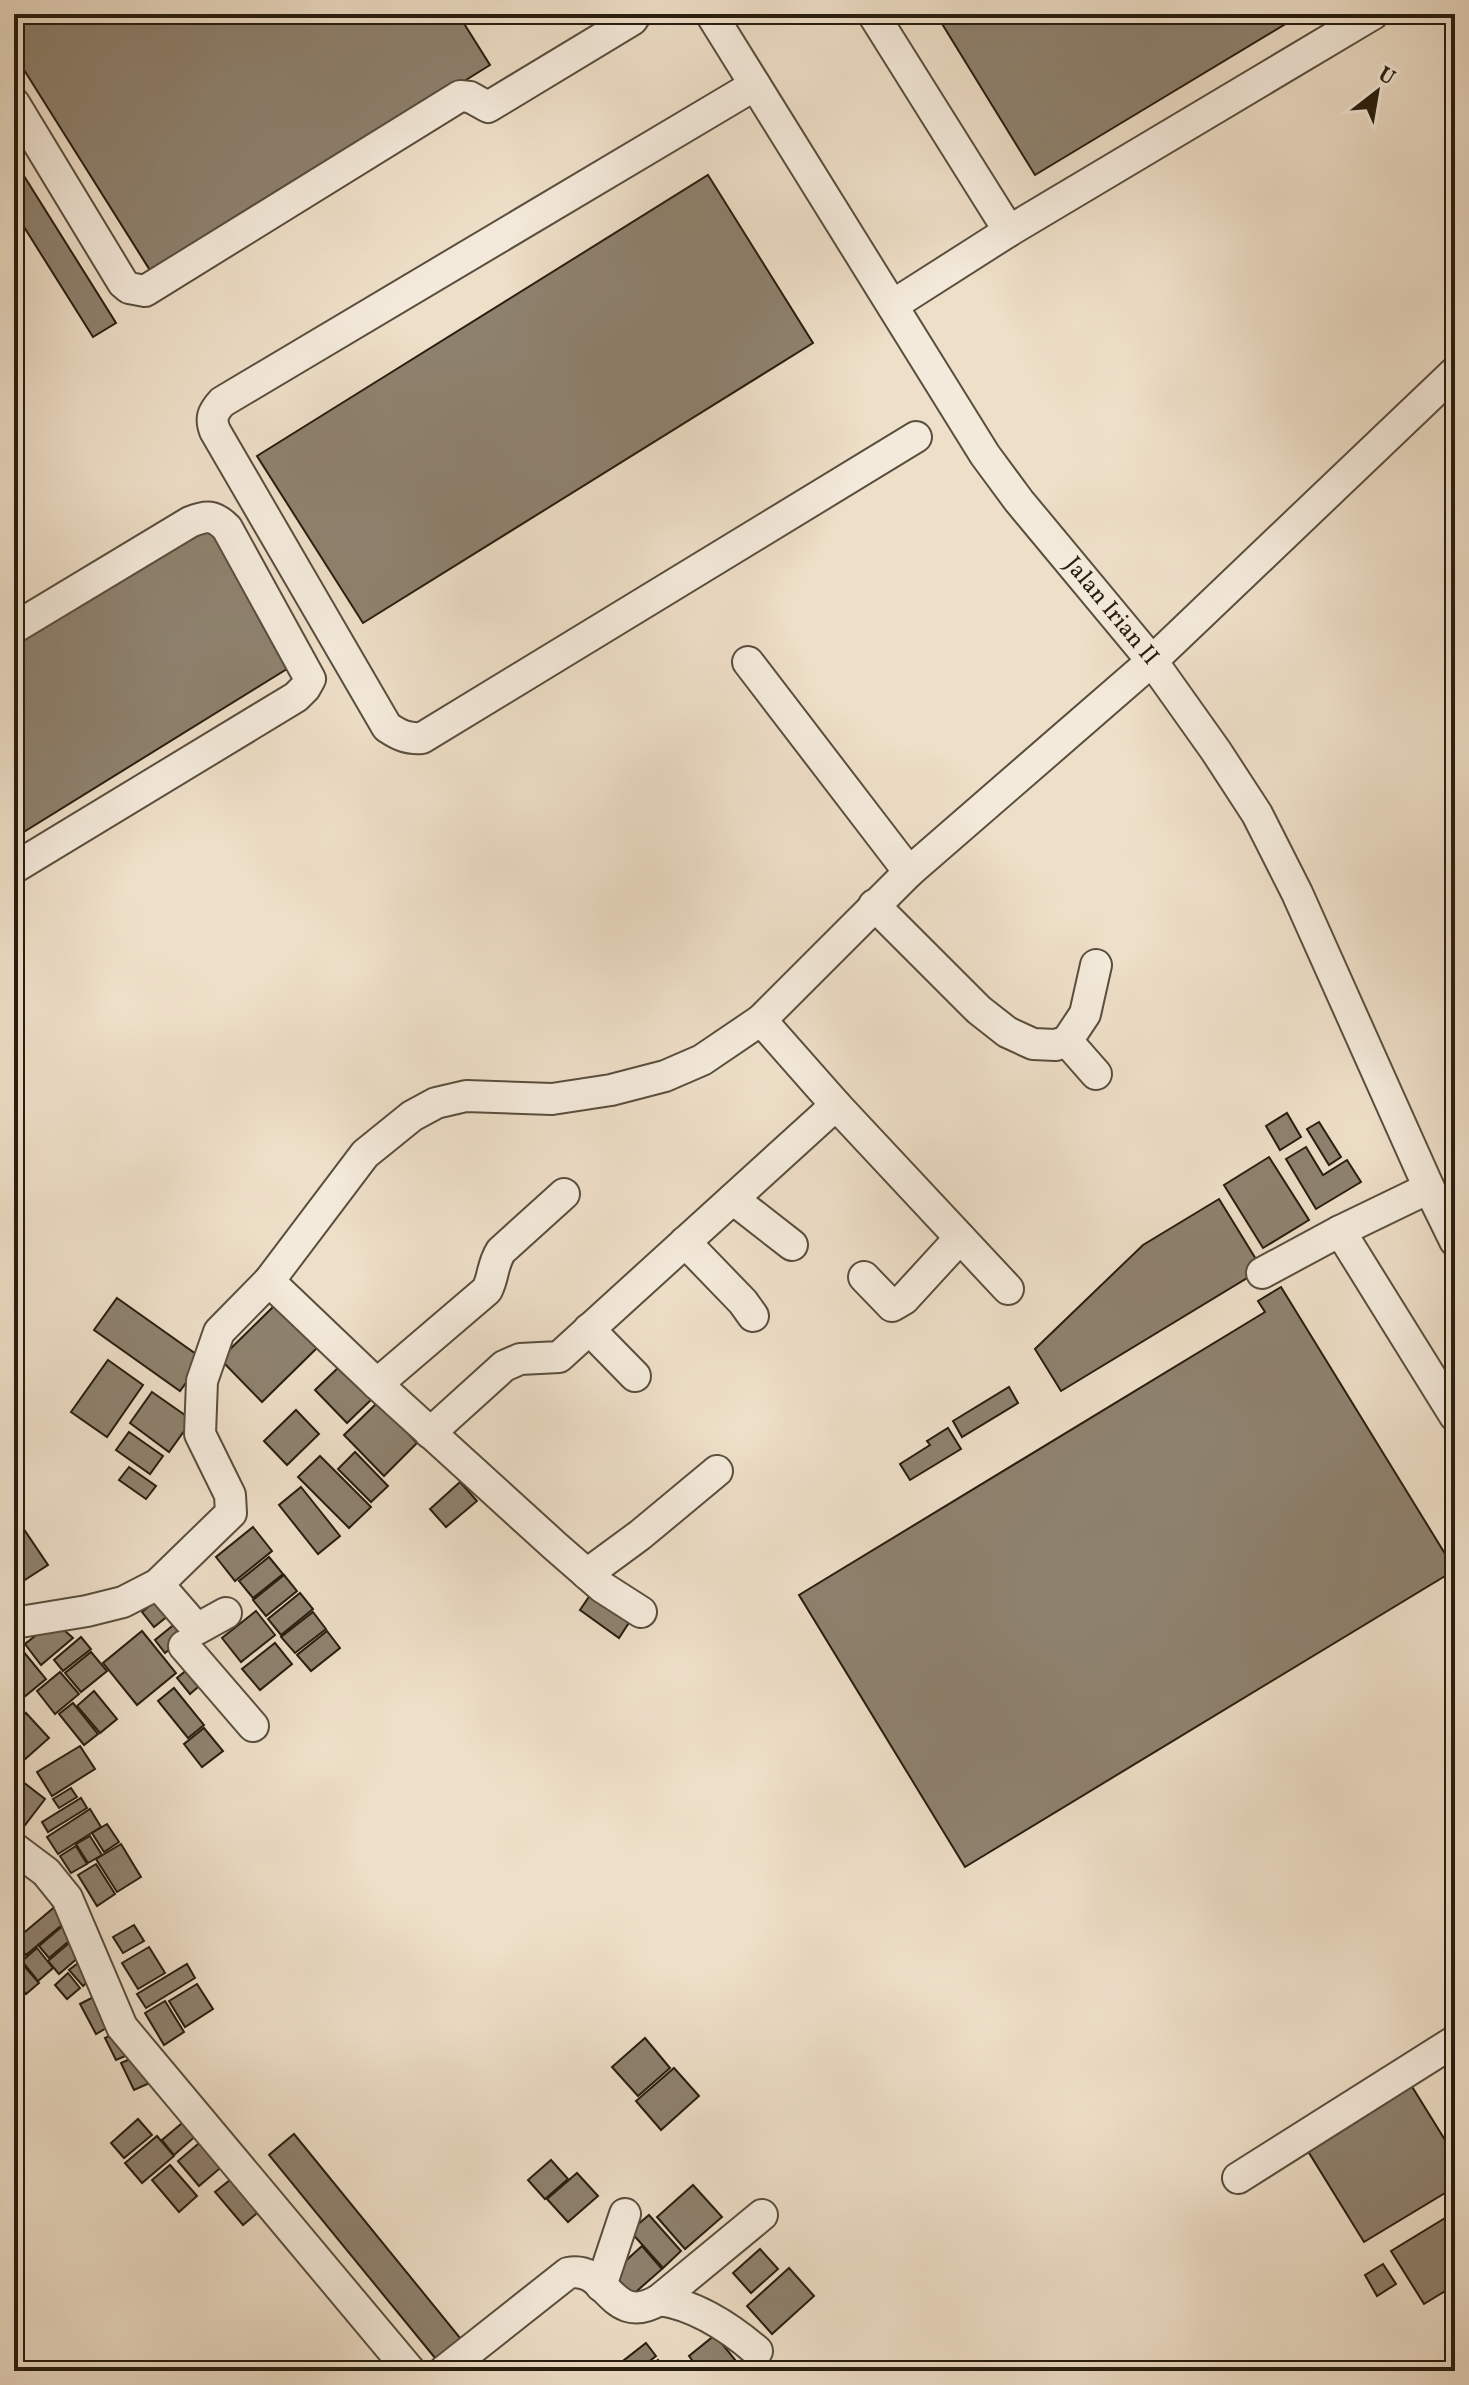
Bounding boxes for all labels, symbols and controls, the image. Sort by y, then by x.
north arrow [1337,52,1417,132]
text: U [1372,60,1400,94]
street label: Jalan Irian II [1056,550,1166,673]

